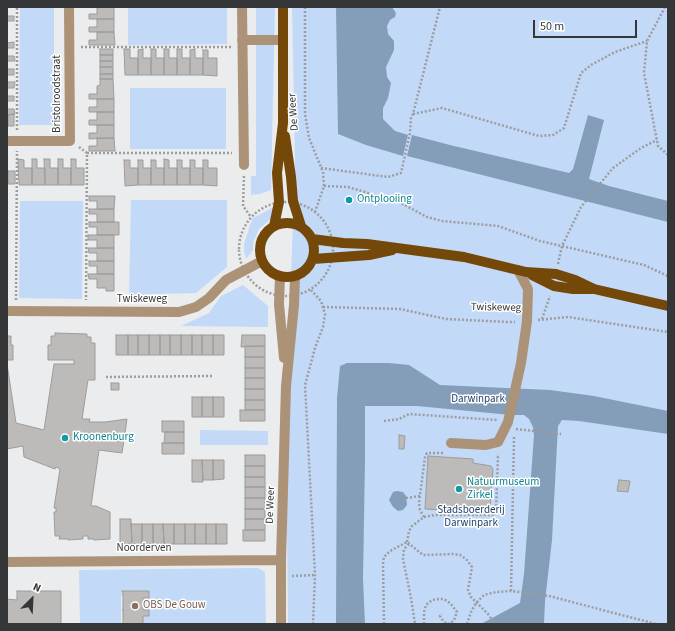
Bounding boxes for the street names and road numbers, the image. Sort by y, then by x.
street label: Bristolroodstraat [51,55,65,133]
street label: De Weer [286,93,302,131]
street label: Twiskeweg [117,293,167,307]
street label: Twiskeweg [471,301,521,315]
street label: De Weer [264,486,278,524]
street label: Noorderven [117,542,171,556]

